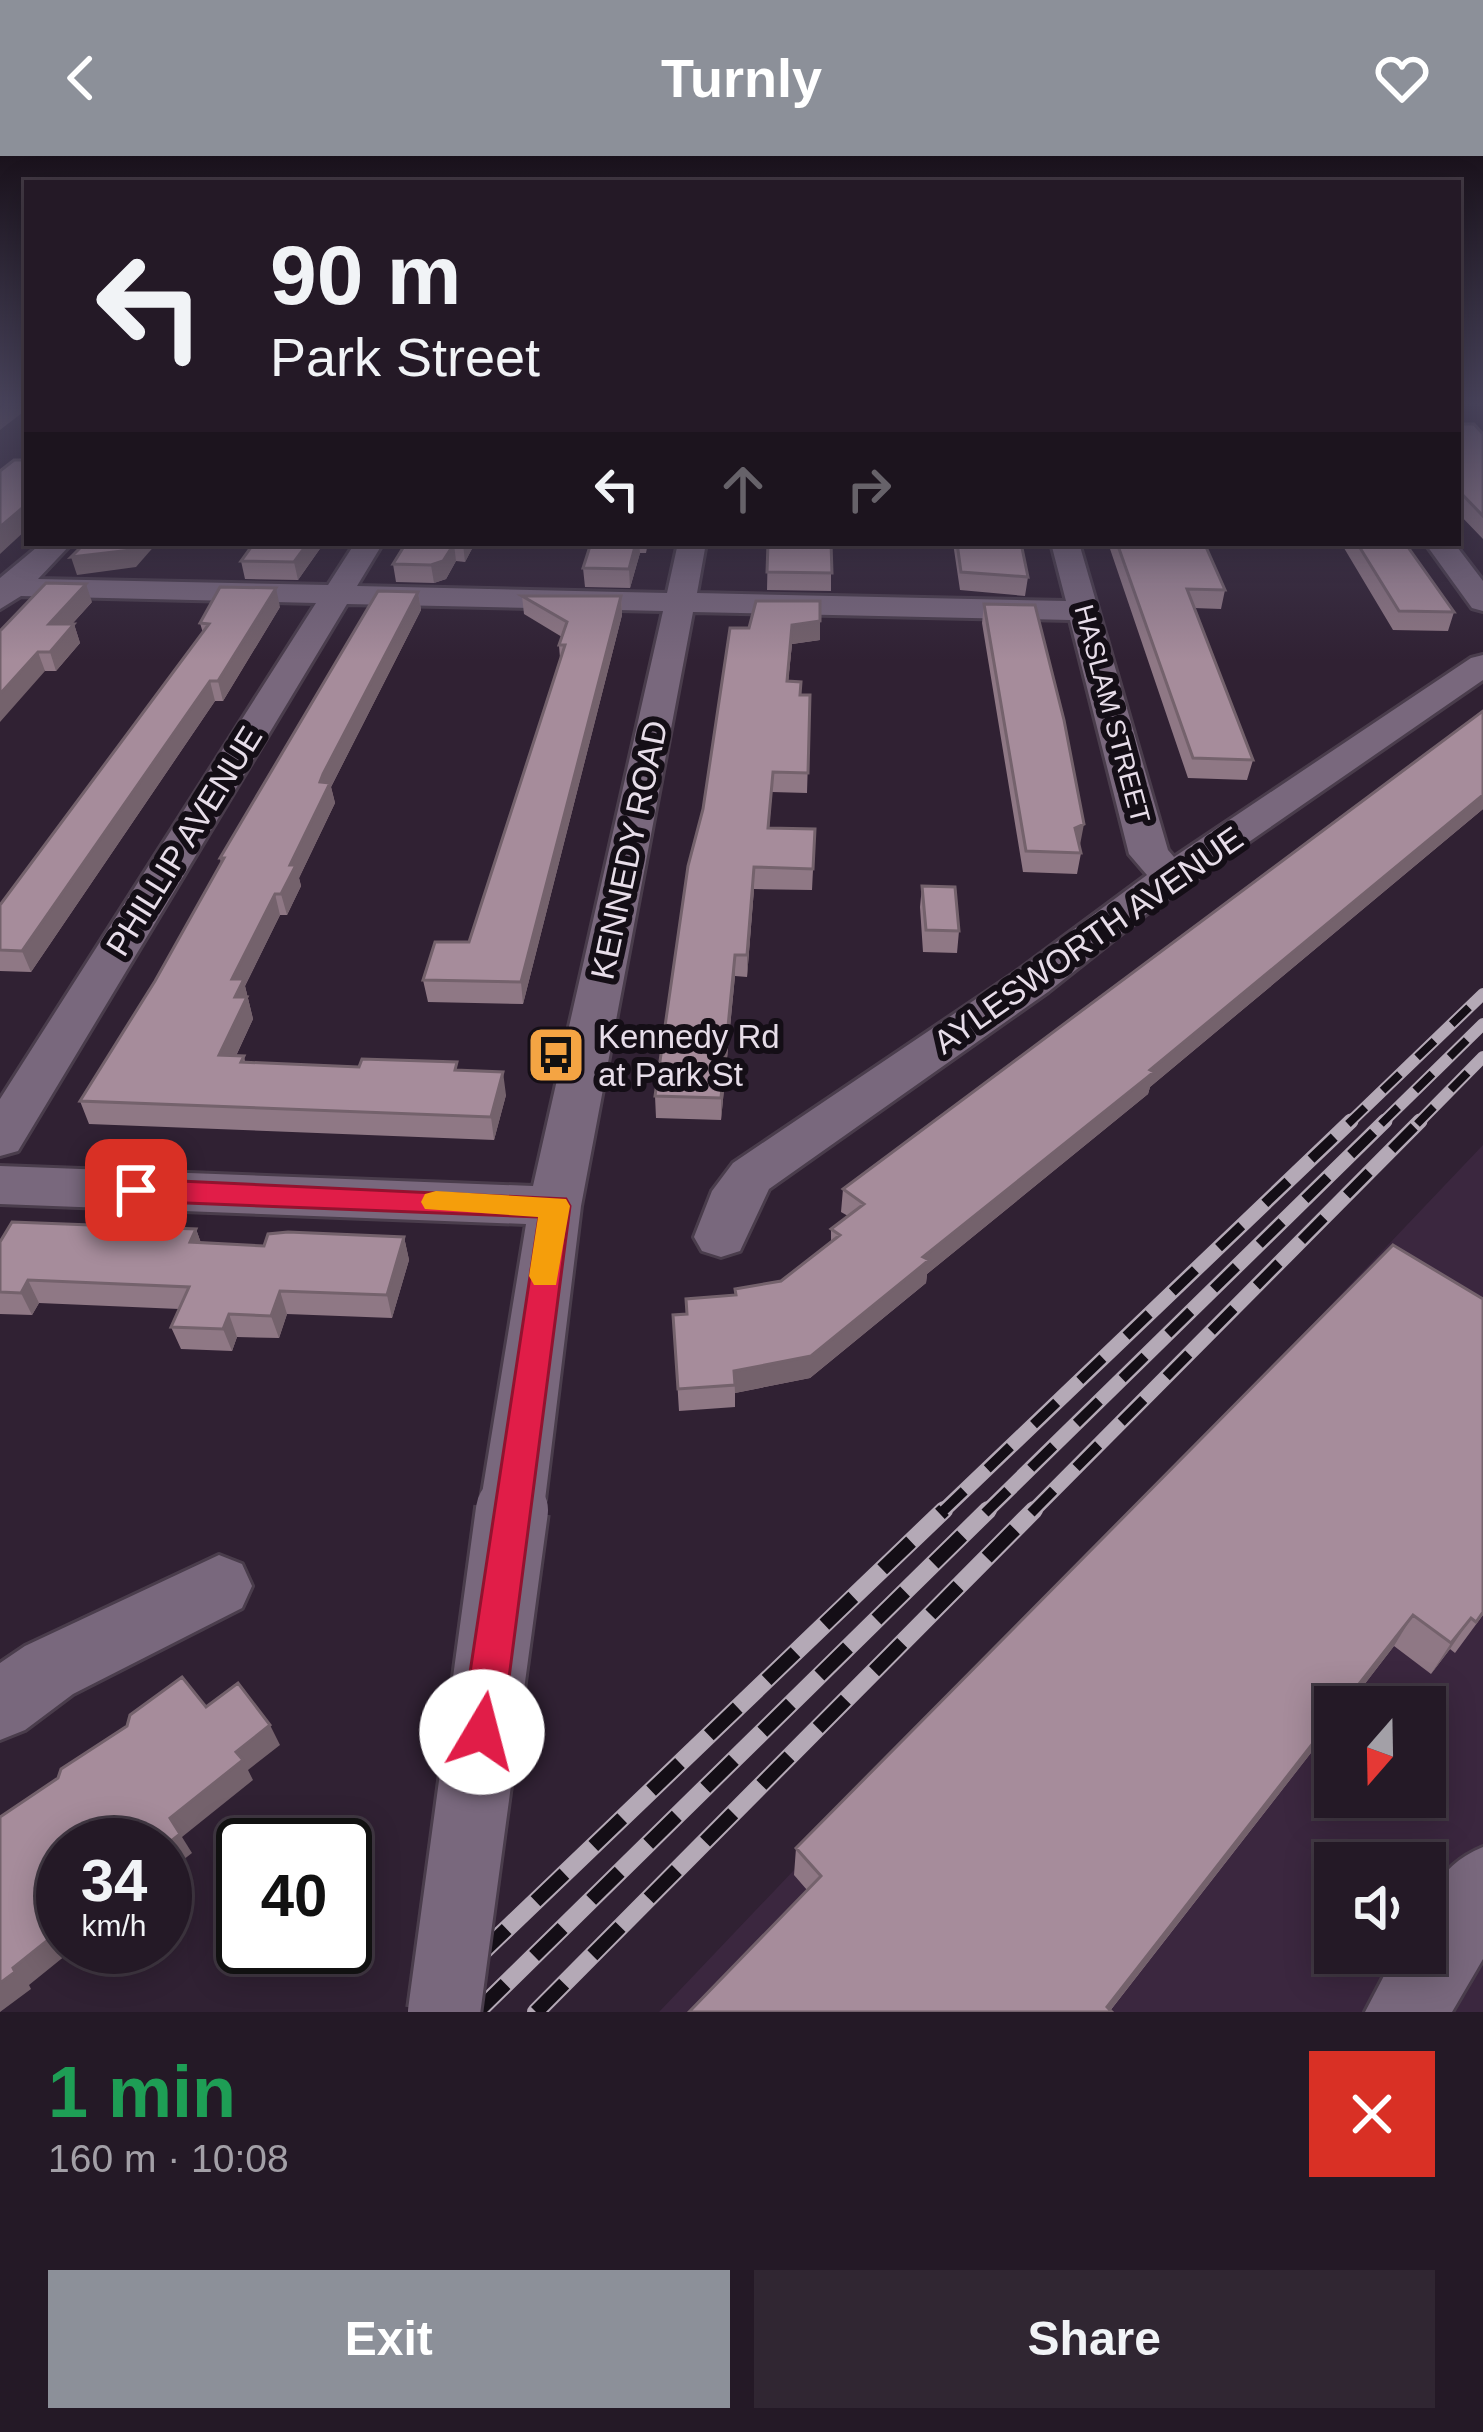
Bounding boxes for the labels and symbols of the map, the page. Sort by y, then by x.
street label: HASLAM STREET [1068,601,1156,827]
street label: KENNEDY ROAD [584,717,674,983]
street label: PHILLIP AVENUE [99,720,269,962]
street label: AYLESWORTH AVENUE [926,819,1250,1061]
place label: Kennedy Rd at Park St [598,1018,780,1093]
bus stop icon: Kennedy Rd at Park St [525,1024,587,1086]
pin [85,1139,187,1241]
position arrow [419,1669,545,1795]
north arrow [1314,1686,1446,1818]
speed limit sign: 40 [216,1818,372,1974]

